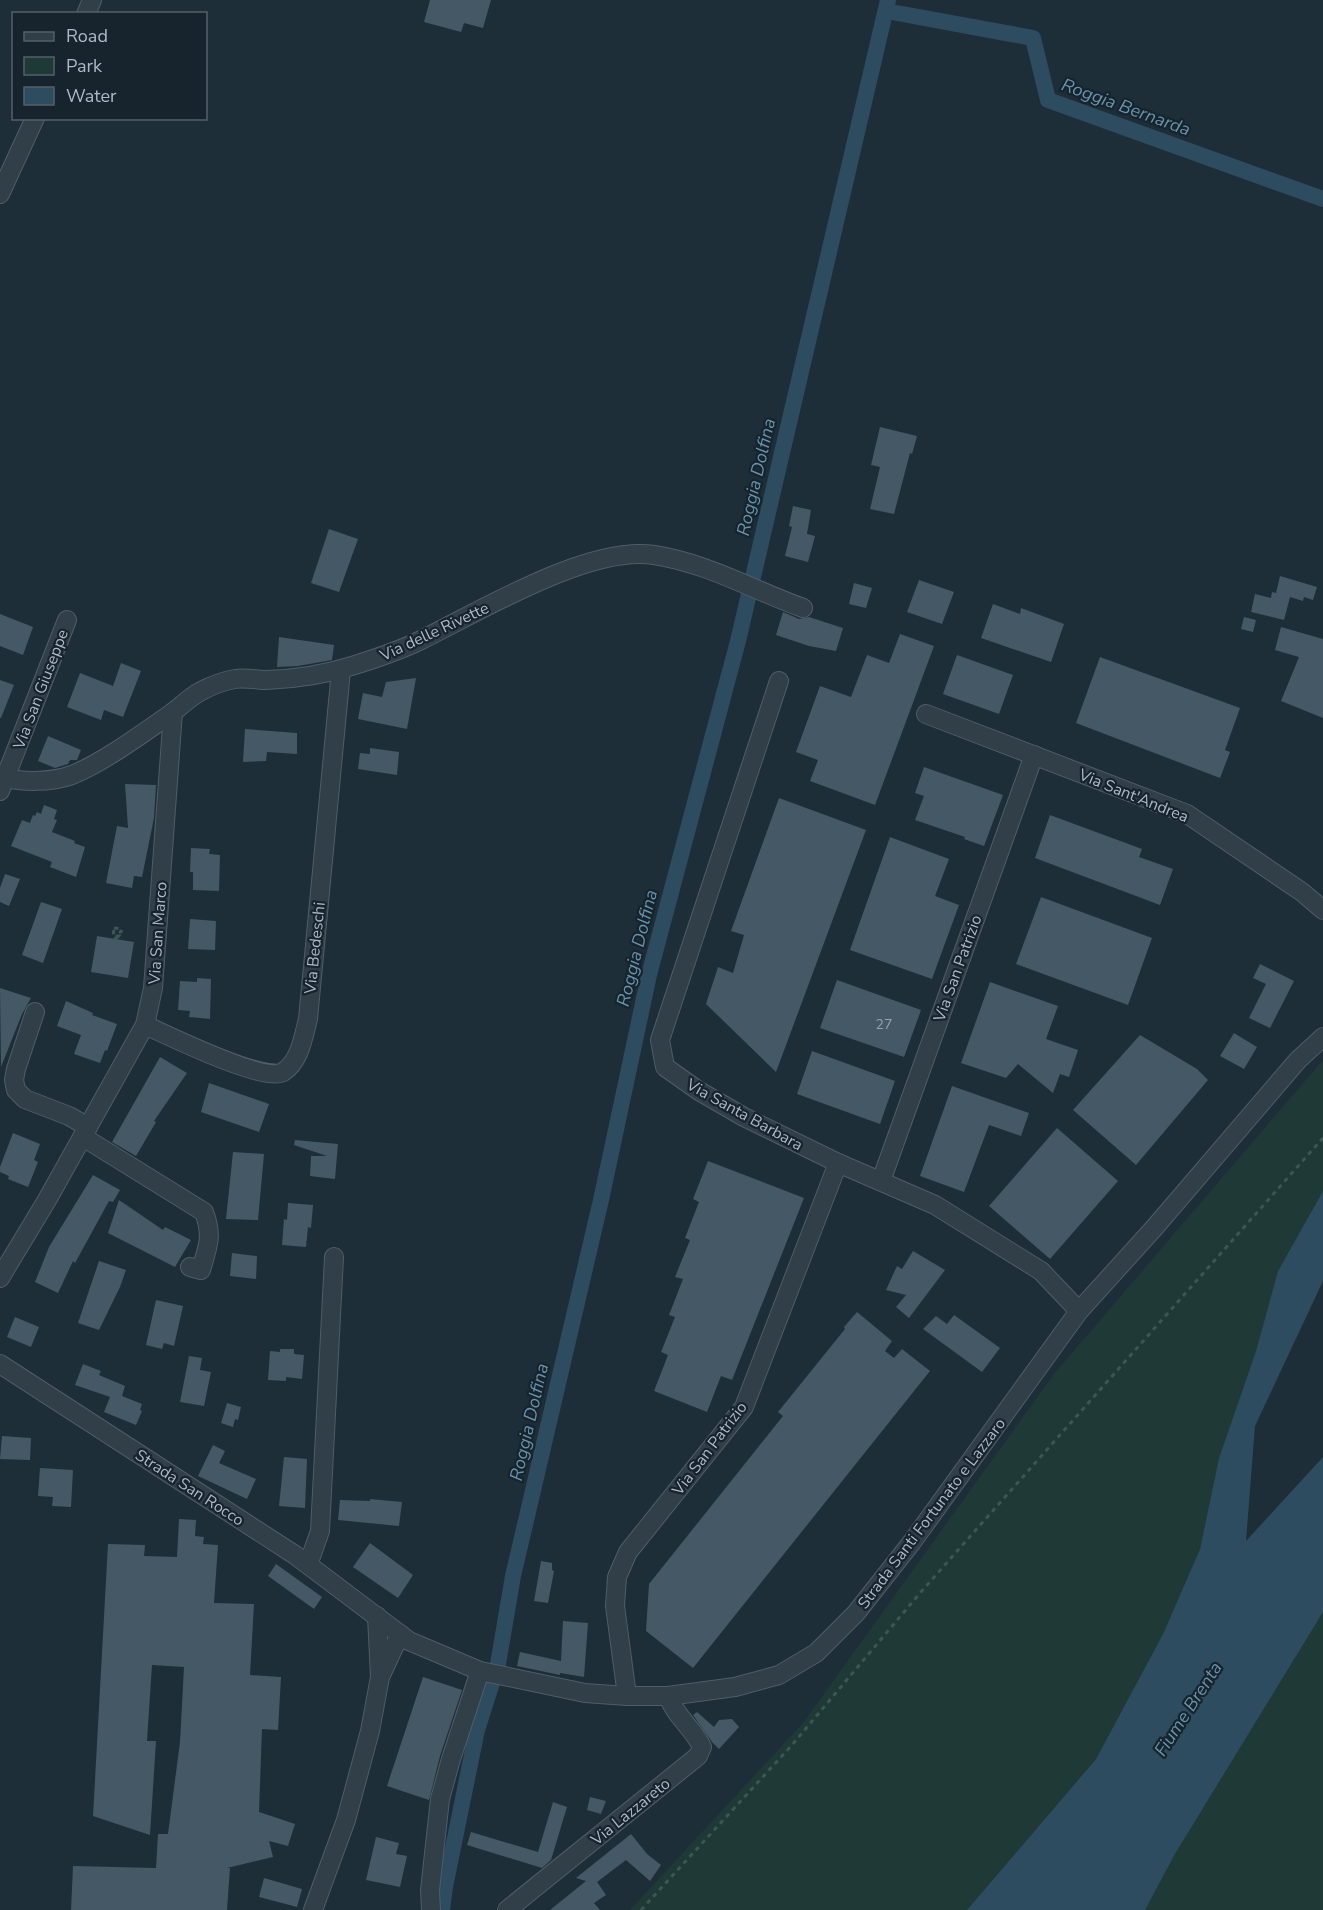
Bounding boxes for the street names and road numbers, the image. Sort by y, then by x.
street label: Via delle Rivette [376,597,492,667]
street label: Via San Giuseppe [8,626,74,753]
street label: Via Sant'Andrea [1075,764,1192,828]
street label: Via San Marco [143,881,173,986]
street label: Via Bedeschi [299,901,331,996]
street label: Via San Patrizio [928,912,987,1026]
street label: Via Santa Barbara [682,1073,807,1156]
street label: Via San Patrizio [667,1397,752,1501]
street label: Strada Santi Fortunato e Lazzaro [853,1413,1011,1614]
street label: Strada San Rocco [131,1444,248,1531]
street label: Via Lazzareto [586,1773,675,1851]

